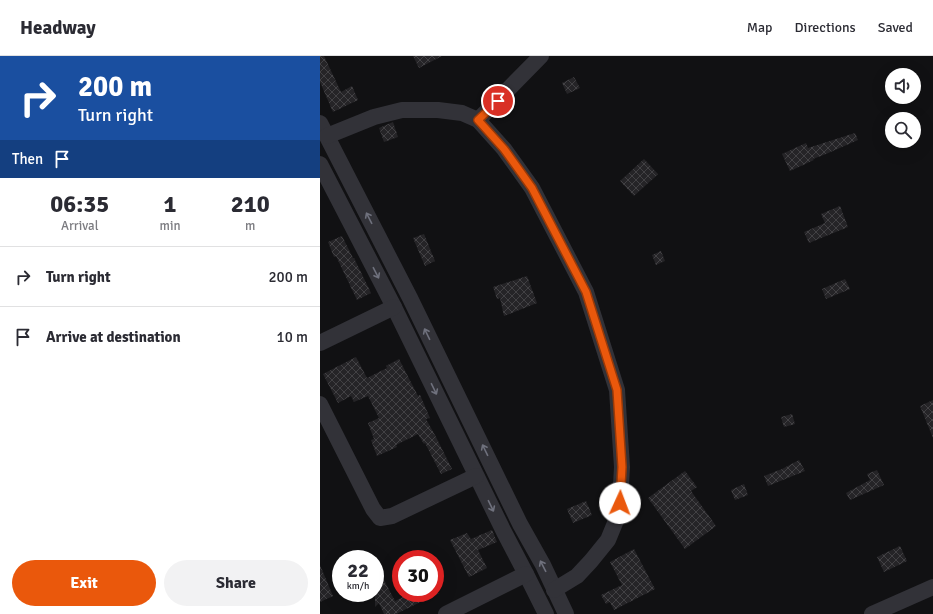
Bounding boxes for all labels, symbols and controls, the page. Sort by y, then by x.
text: Headway [20,16,96,40]
text: Map [747,19,773,36]
text: Directions [795,19,856,36]
text: Saved [878,19,913,36]
map controls [885,68,921,148]
button: sound [885,68,921,104]
text: 200 m [78,70,152,104]
icon: right [12,72,64,124]
pin [481,84,515,118]
icon: arrive [487,90,509,112]
text: Turn right [78,104,153,126]
button: search [885,112,921,148]
icon: arrive [51,148,73,170]
text: Then [12,150,43,168]
text: 06:35 [50,189,109,219]
text: 1 [164,189,176,219]
text: 210 [231,189,270,219]
one-way arrow [364,212,372,224]
text: Arrival [61,218,98,234]
text: min [160,218,181,234]
text: m [245,218,255,234]
icon: right [12,266,34,288]
one-way arrow [373,267,381,279]
text: Turn right [46,268,111,286]
text: 200 m [268,268,308,286]
icon: arrive [12,326,34,348]
text: Arrive at destination [46,328,181,346]
text: 10 m [277,328,308,346]
one-way arrow [423,328,431,340]
one-way arrow [431,383,438,395]
one-way arrow [480,445,488,457]
position arrow [599,482,641,524]
one-way arrow [488,500,495,512]
speed limit sign: 30 [392,550,444,602]
text: 22 [347,558,369,583]
button: Exit [12,560,156,606]
button: Share [164,560,308,606]
one-way arrow [539,561,546,573]
text: km/h [347,580,369,592]

